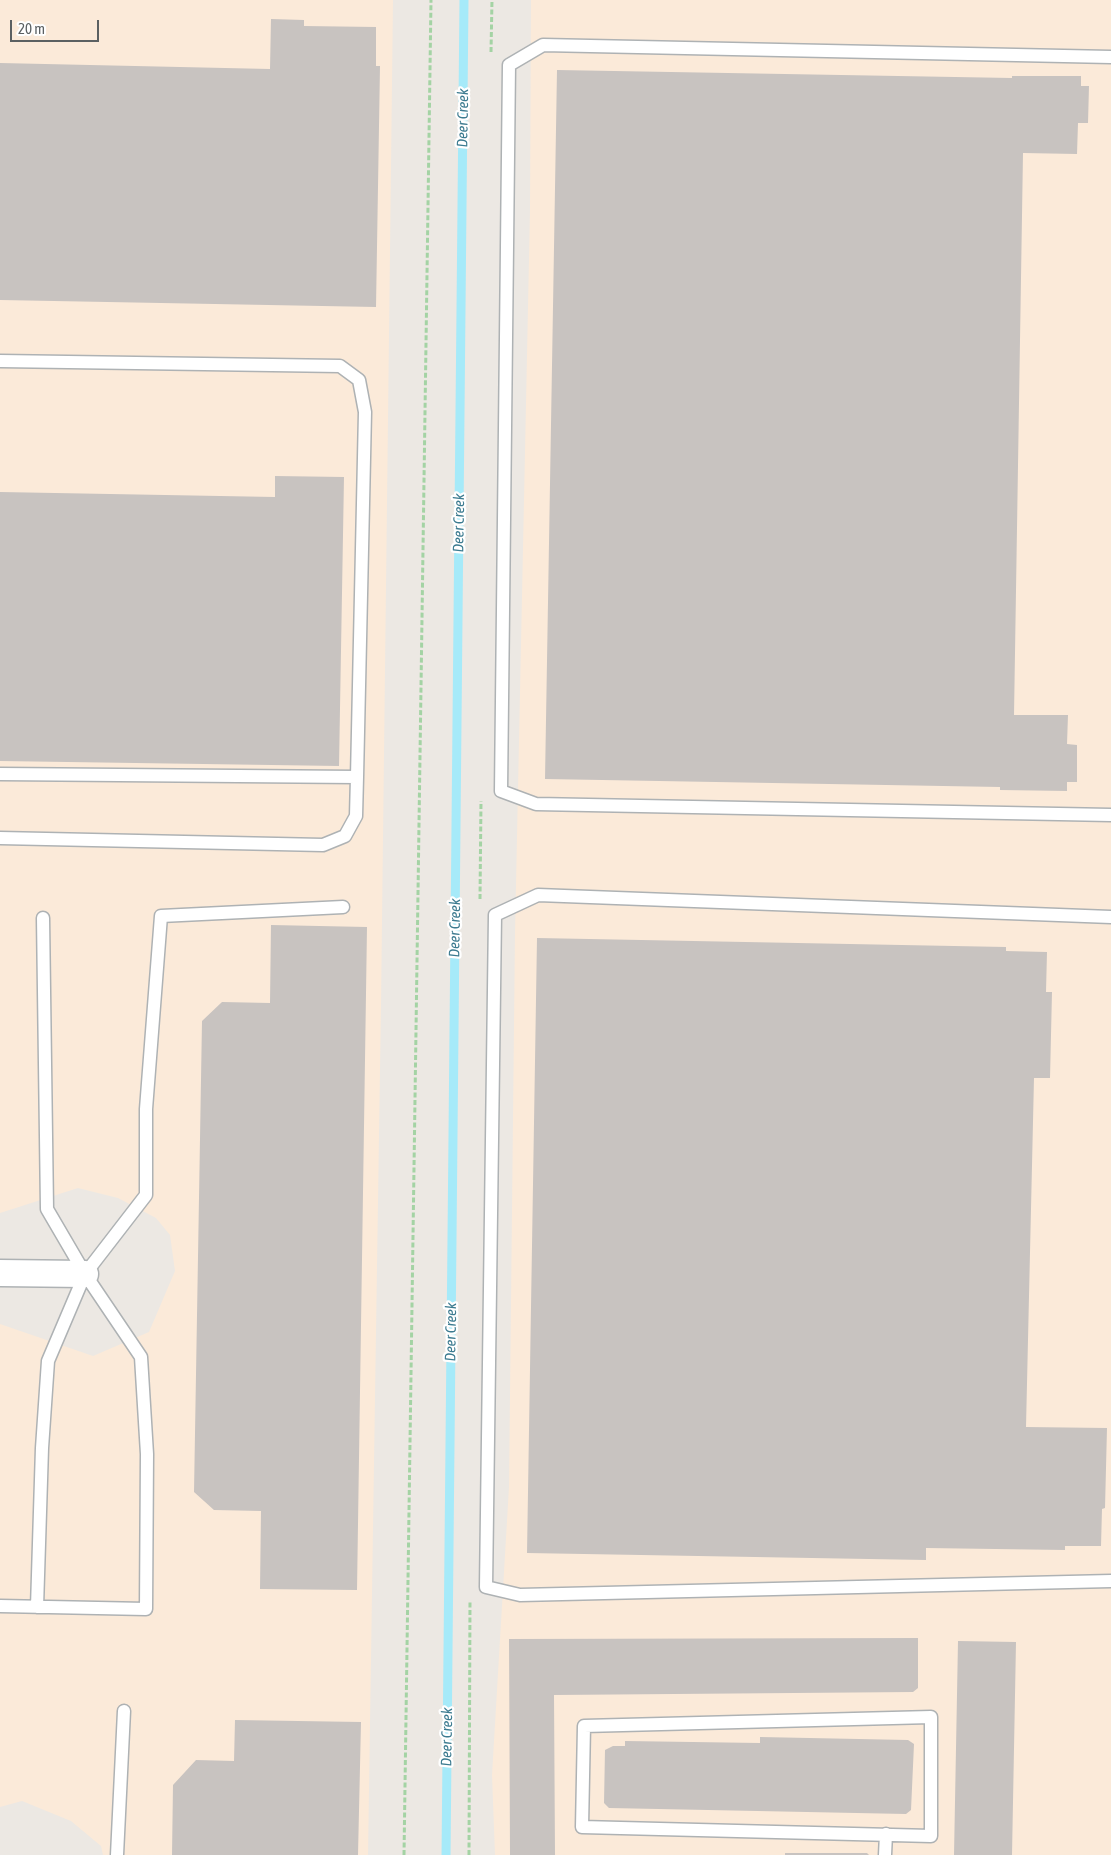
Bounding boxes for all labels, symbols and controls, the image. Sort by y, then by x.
scale bar [12,10,101,42]
text: 20 m [18,20,45,37]
water label: Deer Creek [453,88,473,148]
water label: Deer Creek [449,493,469,553]
water label: Deer Creek [445,898,465,958]
water label: Deer Creek [441,1302,461,1362]
water label: Deer Creek [437,1707,457,1767]

